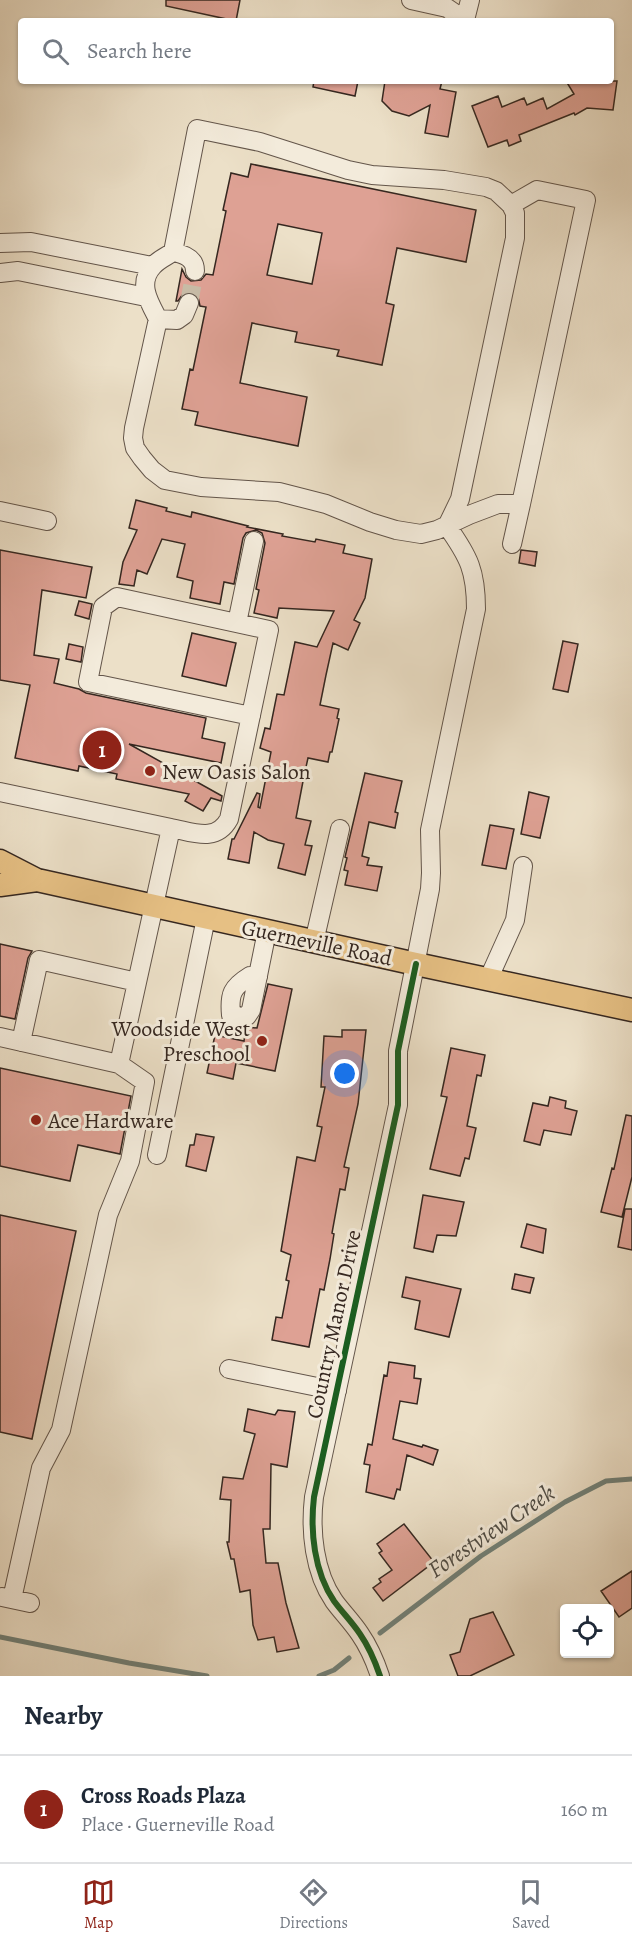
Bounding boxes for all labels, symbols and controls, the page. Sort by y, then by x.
search box [18,18,614,84]
icon: search [39,35,72,68]
text: Search here [87,36,192,66]
pin: 1 [82,728,122,772]
place label: New Oasis Salon [162,757,311,787]
marker: New Oasis Salon [143,764,157,778]
street label: Guerneville Road [239,912,395,974]
place label: Woodside West Preschool [111,1014,250,1069]
marker: Woodside West Preschool [255,1034,269,1048]
your location [330,1059,359,1088]
place label: Ace Hardware [47,1106,174,1136]
marker: Ace Hardware [29,1113,43,1127]
street label: Country Manor Drive [299,1227,369,1421]
water label: Forestview Creek [421,1477,561,1585]
map controls [560,1604,614,1658]
button: locate [560,1604,614,1658]
text: Nearby [24,1698,103,1733]
text: Cross Roads Plaza [81,1781,246,1811]
text: 1 [40,1796,47,1823]
text: 160 m [561,1796,608,1823]
text: Place · Guerneville Road [81,1811,274,1838]
tab: Map [82,1876,115,1934]
tab: Directions [279,1876,348,1934]
tab: Saved [512,1876,550,1934]

